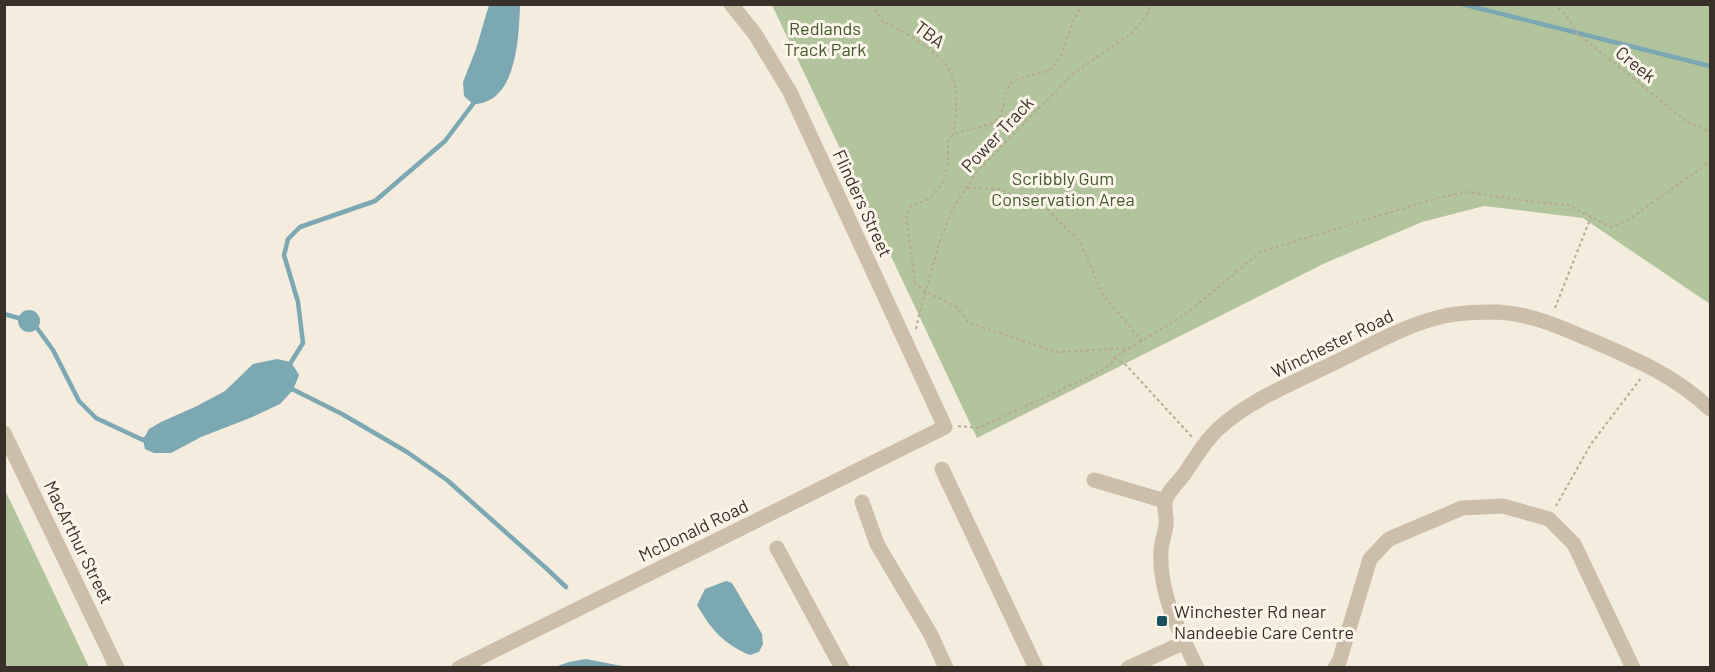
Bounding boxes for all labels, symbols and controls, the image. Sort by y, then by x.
street label: TBA [911,16,949,52]
park label: Redlands Track Park [784,17,866,60]
street label: Creek [1611,41,1661,87]
street label: Power Track [956,92,1038,176]
street label: Flinders Street [829,146,897,260]
park label: Scribbly Gum Conservation Area [991,167,1135,210]
street label: Winchester Road [1267,304,1397,382]
street label: MacArthur Street [40,477,118,607]
street label: McDonald Road [635,494,751,566]
place label: Winchester Rd near Nandeebie Care Centre [1174,600,1354,643]
marker: Winchester Rd near Nandeebie Care Centre [1155,614,1169,628]

